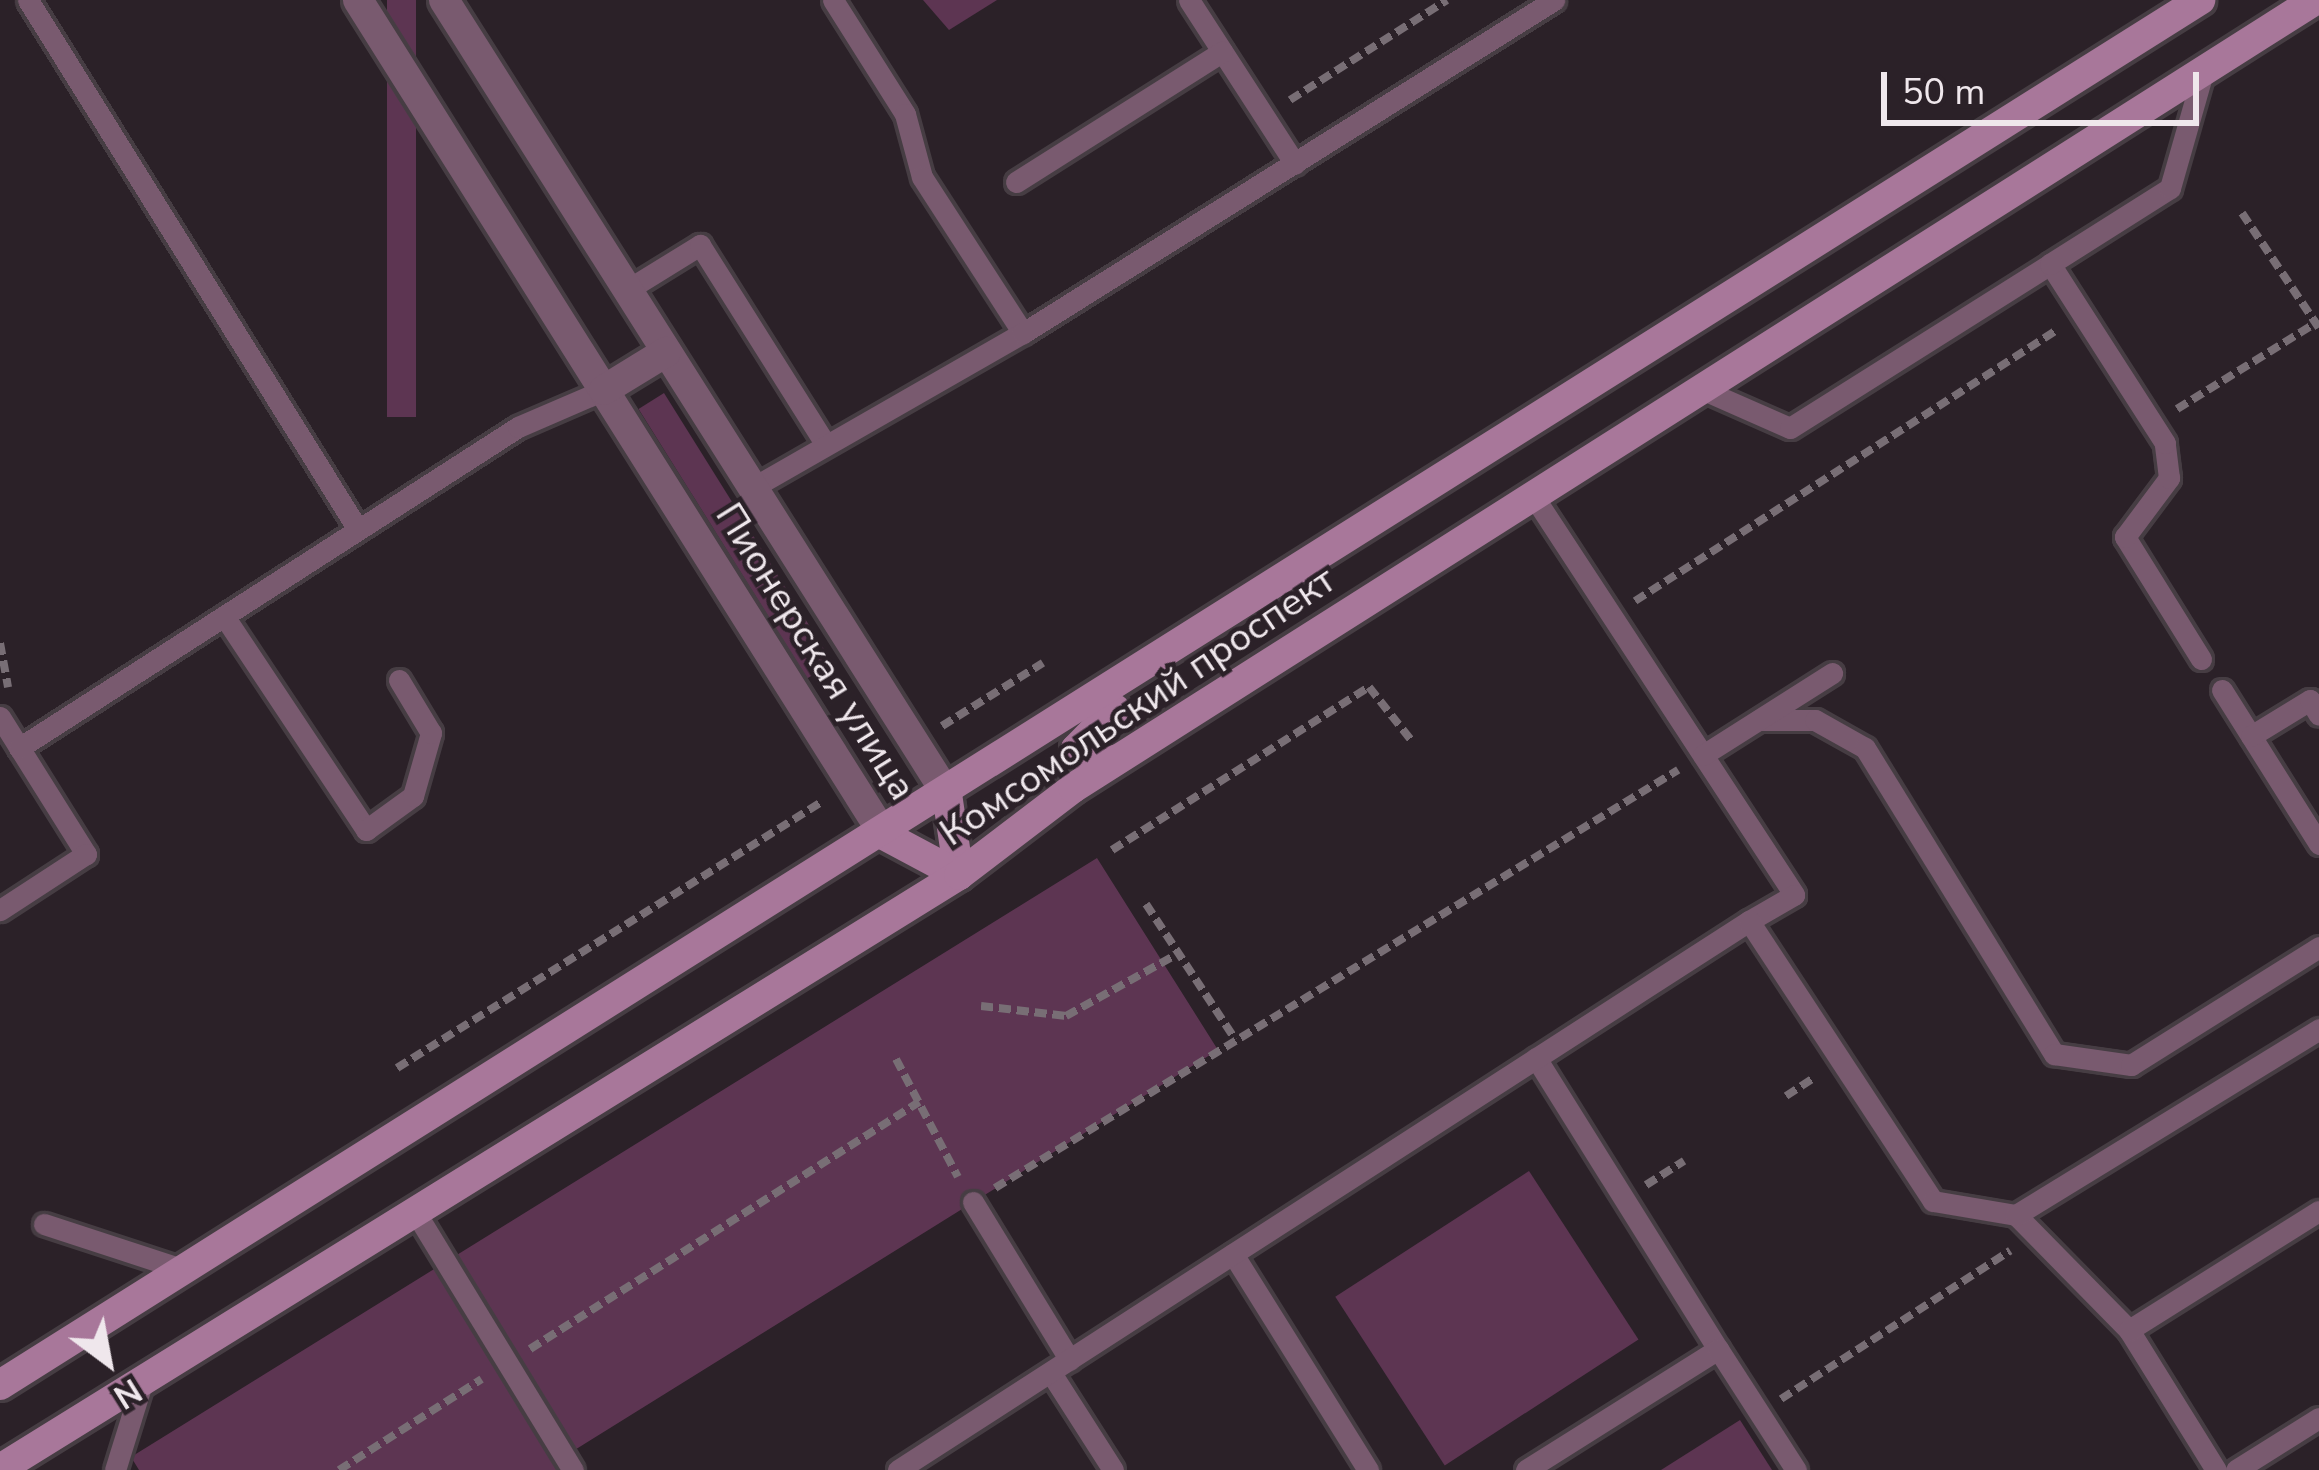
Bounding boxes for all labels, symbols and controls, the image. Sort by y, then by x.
scale bar [1887,48,2205,122]
text: 50 m [1902,68,1985,117]
street label: Пионерская улица [705,495,925,809]
street label: Комсомольский проспект [932,557,1344,857]
north arrow [48,1302,168,1422]
text: N [105,1367,150,1419]

